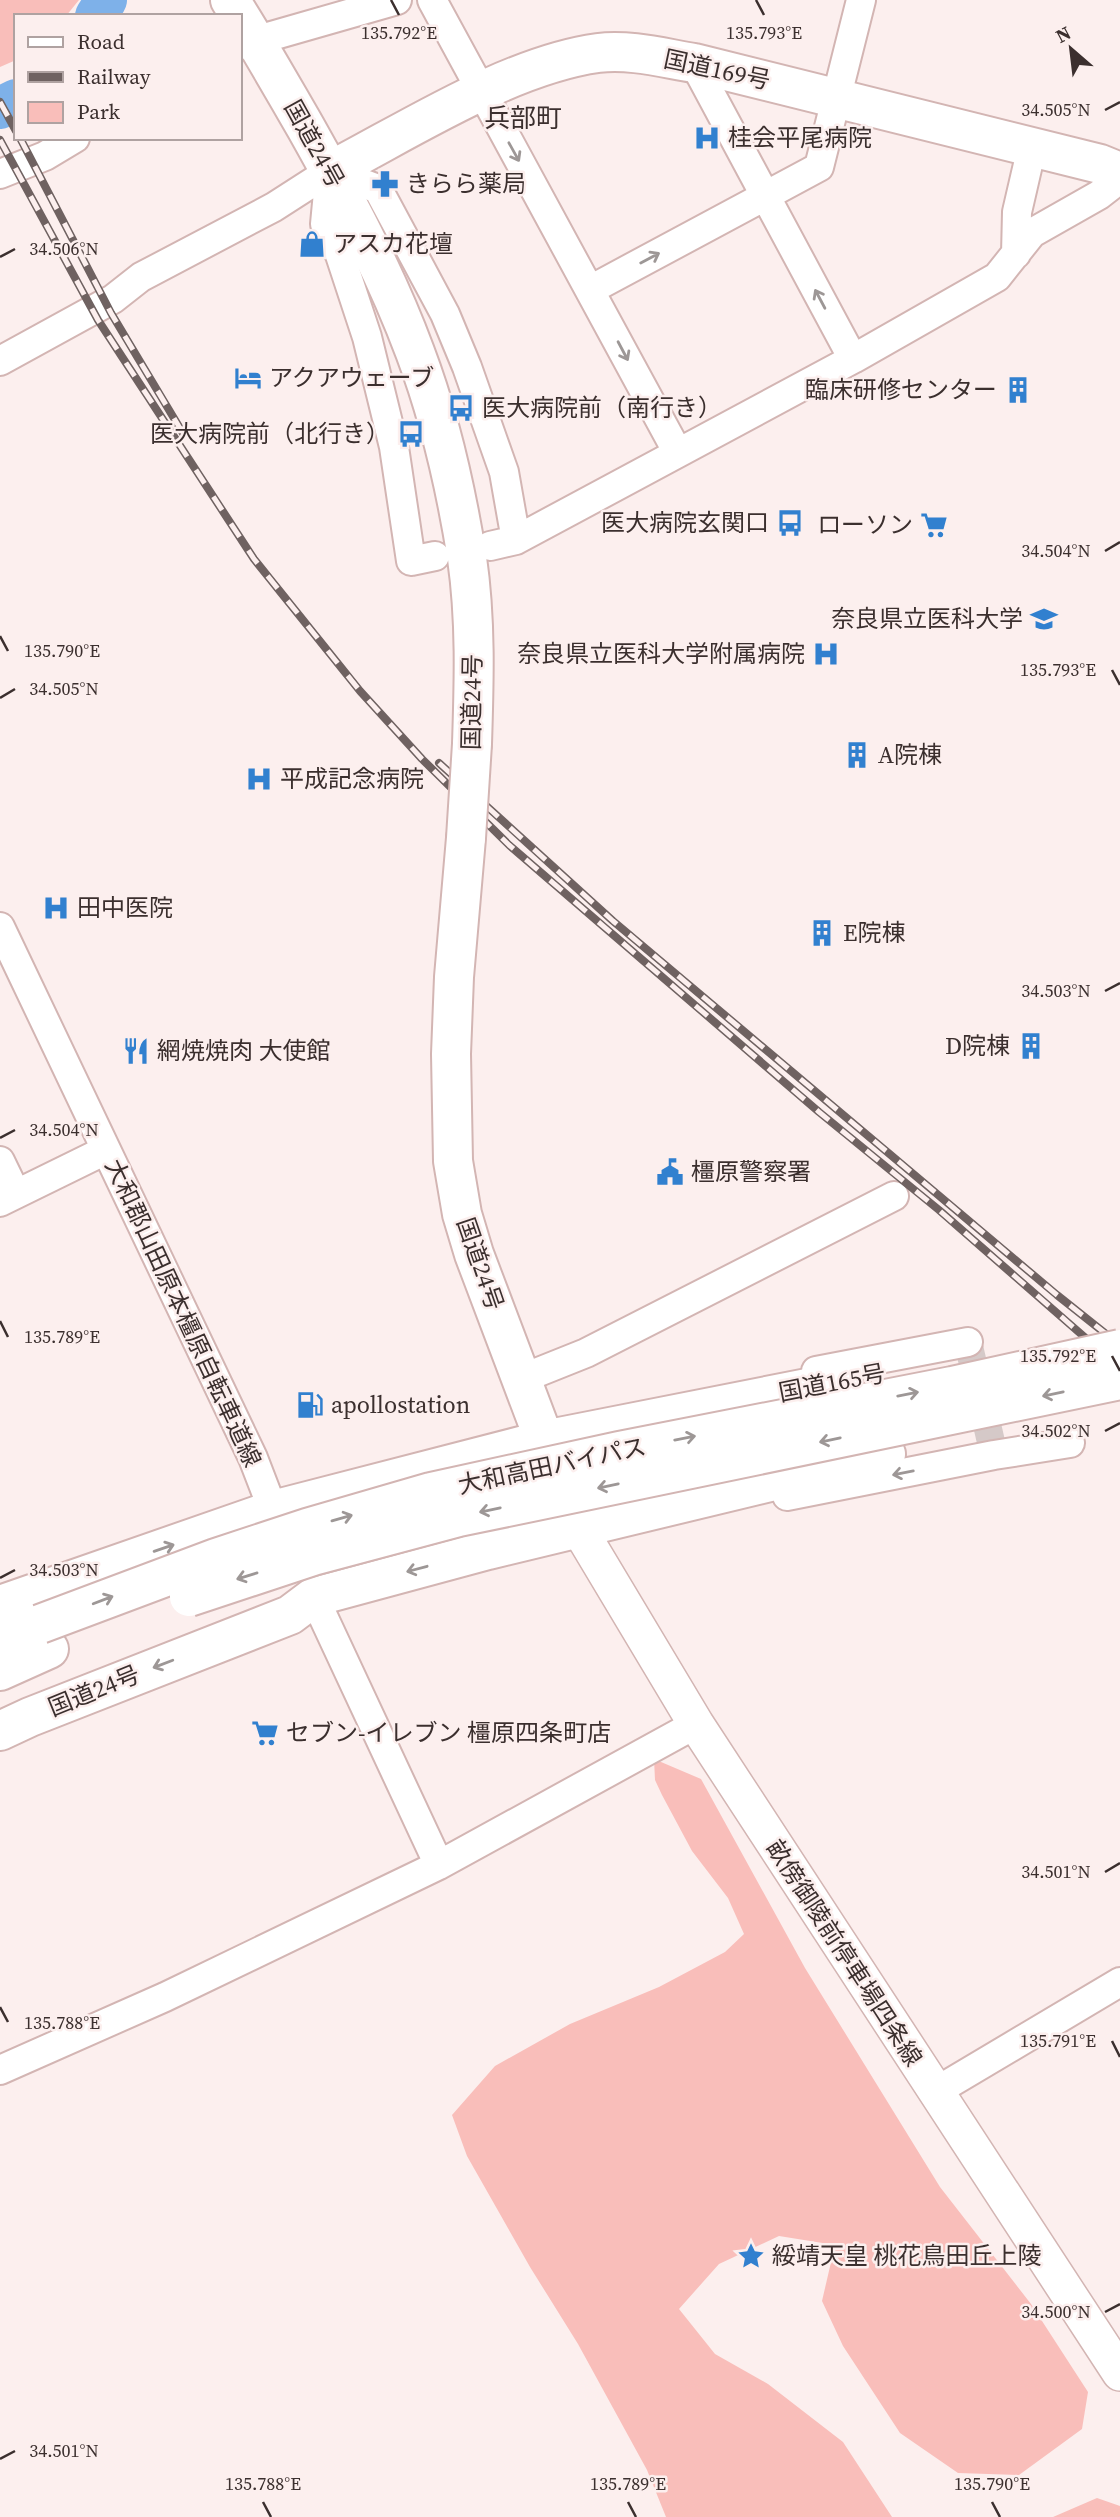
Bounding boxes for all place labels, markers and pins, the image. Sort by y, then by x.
place label: 桂会平尾病院 [728,121,872,154]
hospital icon: 桂会平尾病院 [692,123,722,153]
place label: きらら薬局 [406,167,526,200]
pharmacy icon: きらら薬局 [370,169,400,199]
place label: アスカ花壇 [333,227,453,260]
shop icon: アスカ花壇 [297,229,327,259]
place label: アクアウェーブ [269,361,434,394]
hotel icon: アクアウェーブ [233,363,263,393]
place label: 臨床研修センター [805,373,997,406]
building icon: 臨床研修センター [1003,375,1033,405]
place label: 医大病院前（南行き） [482,391,722,424]
bus stop icon: 医大病院前（南行き） [446,393,476,423]
place label: 医大病院前（北行き） [150,417,390,450]
bus stop icon: 医大病院前（北行き） [396,419,426,449]
place label: 医大病院玄関口 [601,506,769,539]
bus stop icon: 医大病院玄関口 [775,508,805,538]
place label: ローソン [817,508,913,541]
supermarket icon: ローソン [919,510,949,540]
place label: 奈良県立医科大学 [831,602,1023,635]
school or university icon: 奈良県立医科大学 [1029,604,1059,634]
place label: 奈良県立医科大学附属病院 [517,637,805,670]
hospital icon: 奈良県立医科大学附属病院 [811,639,841,669]
place label: A院棟 [878,738,942,771]
building icon: A院棟 [842,740,872,770]
place label: 平成記念病院 [280,762,424,795]
hospital icon: 平成記念病院 [244,764,274,794]
place label: 田中医院 [77,891,173,924]
hospital icon: 田中医院 [41,893,71,923]
place label: E院棟 [843,916,905,949]
building icon: E院棟 [807,918,837,948]
place label: D院棟 [945,1029,1010,1062]
building icon: D院棟 [1016,1031,1046,1061]
place label: 網焼焼肉 大使館 [157,1034,331,1067]
restaurant icon: 網焼焼肉 大使館 [121,1036,151,1066]
place label: 橿原警察署 [691,1155,811,1188]
public building icon: 橿原警察署 [655,1157,685,1187]
place label: apollostation [331,1388,470,1421]
fuel station icon: apollostation [295,1390,325,1420]
place label: セブン-イレブン 橿原四条町店 [286,1716,611,1749]
supermarket icon: セブン-イレブン 橿原四条町店 [250,1718,280,1748]
place label: 綏靖天皇 桃花鳥田丘上陵 [772,2239,1042,2272]
place icon: 綏靖天皇 桃花鳥田丘上陵 [736,2241,766,2271]

